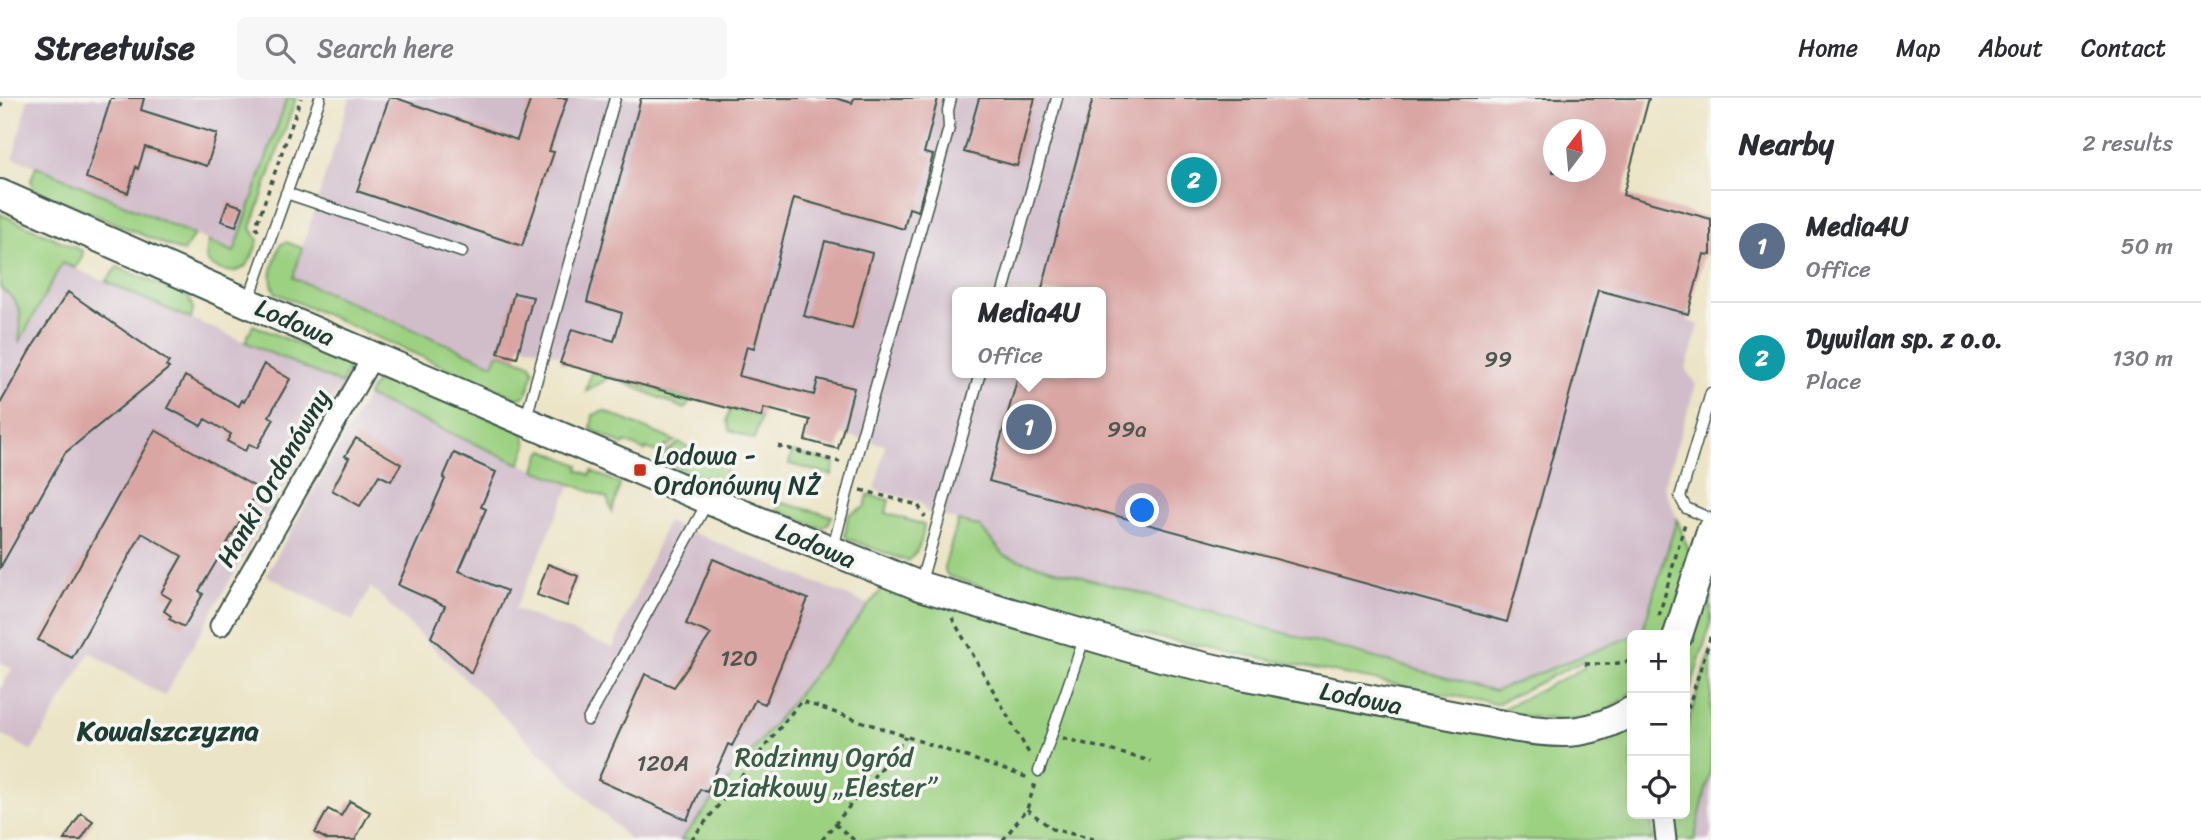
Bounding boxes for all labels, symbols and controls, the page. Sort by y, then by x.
search box [237,17,727,80]
text: Streetwise [35,19,195,77]
text: Search here [317,25,454,71]
text: Home [1798,27,1858,69]
text: Map [1896,27,1940,69]
text: About [1978,27,2043,69]
text: Contact [2081,27,2166,69]
icon: search [261,29,299,67]
text: Nearby [1739,117,1834,171]
north arrow [1543,119,1606,182]
text: 2 results [2082,123,2173,164]
pin: 2 [1171,154,1217,206]
text: Media4U [1806,203,1908,249]
text: 1 [1757,226,1767,267]
text: 50 m [2121,226,2173,267]
text: Office [1806,249,1871,290]
street label: Lodowa [248,285,342,359]
popup [952,287,1106,378]
text: Media4U [978,289,1080,335]
text: Dywilan sp. z o.o. [1806,315,2003,361]
text: Office [978,335,1043,376]
text: 2 [1755,338,1769,379]
text: 130 m [2112,338,2173,379]
house number: 99 [1484,339,1512,380]
text: Place [1806,361,1861,402]
street label: Hanki Ordonówny [203,379,343,576]
pin: 1 [1006,401,1052,453]
house number: 99a [1107,409,1147,450]
place label: Lodowa - Ordonówny NŻ [654,432,822,508]
marker: Lodowa - Ordonówny NŻ [632,462,648,478]
your location [1125,493,1159,527]
street label: Lodowa [769,508,863,582]
map controls [1627,630,1690,819]
button: + [1627,630,1690,693]
house number: 120 [720,638,758,679]
street label: Lodowa [1316,667,1406,729]
button: − [1627,693,1690,756]
district label: Kowalszczyzna [76,706,259,755]
park label: Rodzinny Ogród Działkowy „Elester” [712,734,938,810]
house number: 120A [637,743,689,784]
button: locate [1627,756,1690,819]

